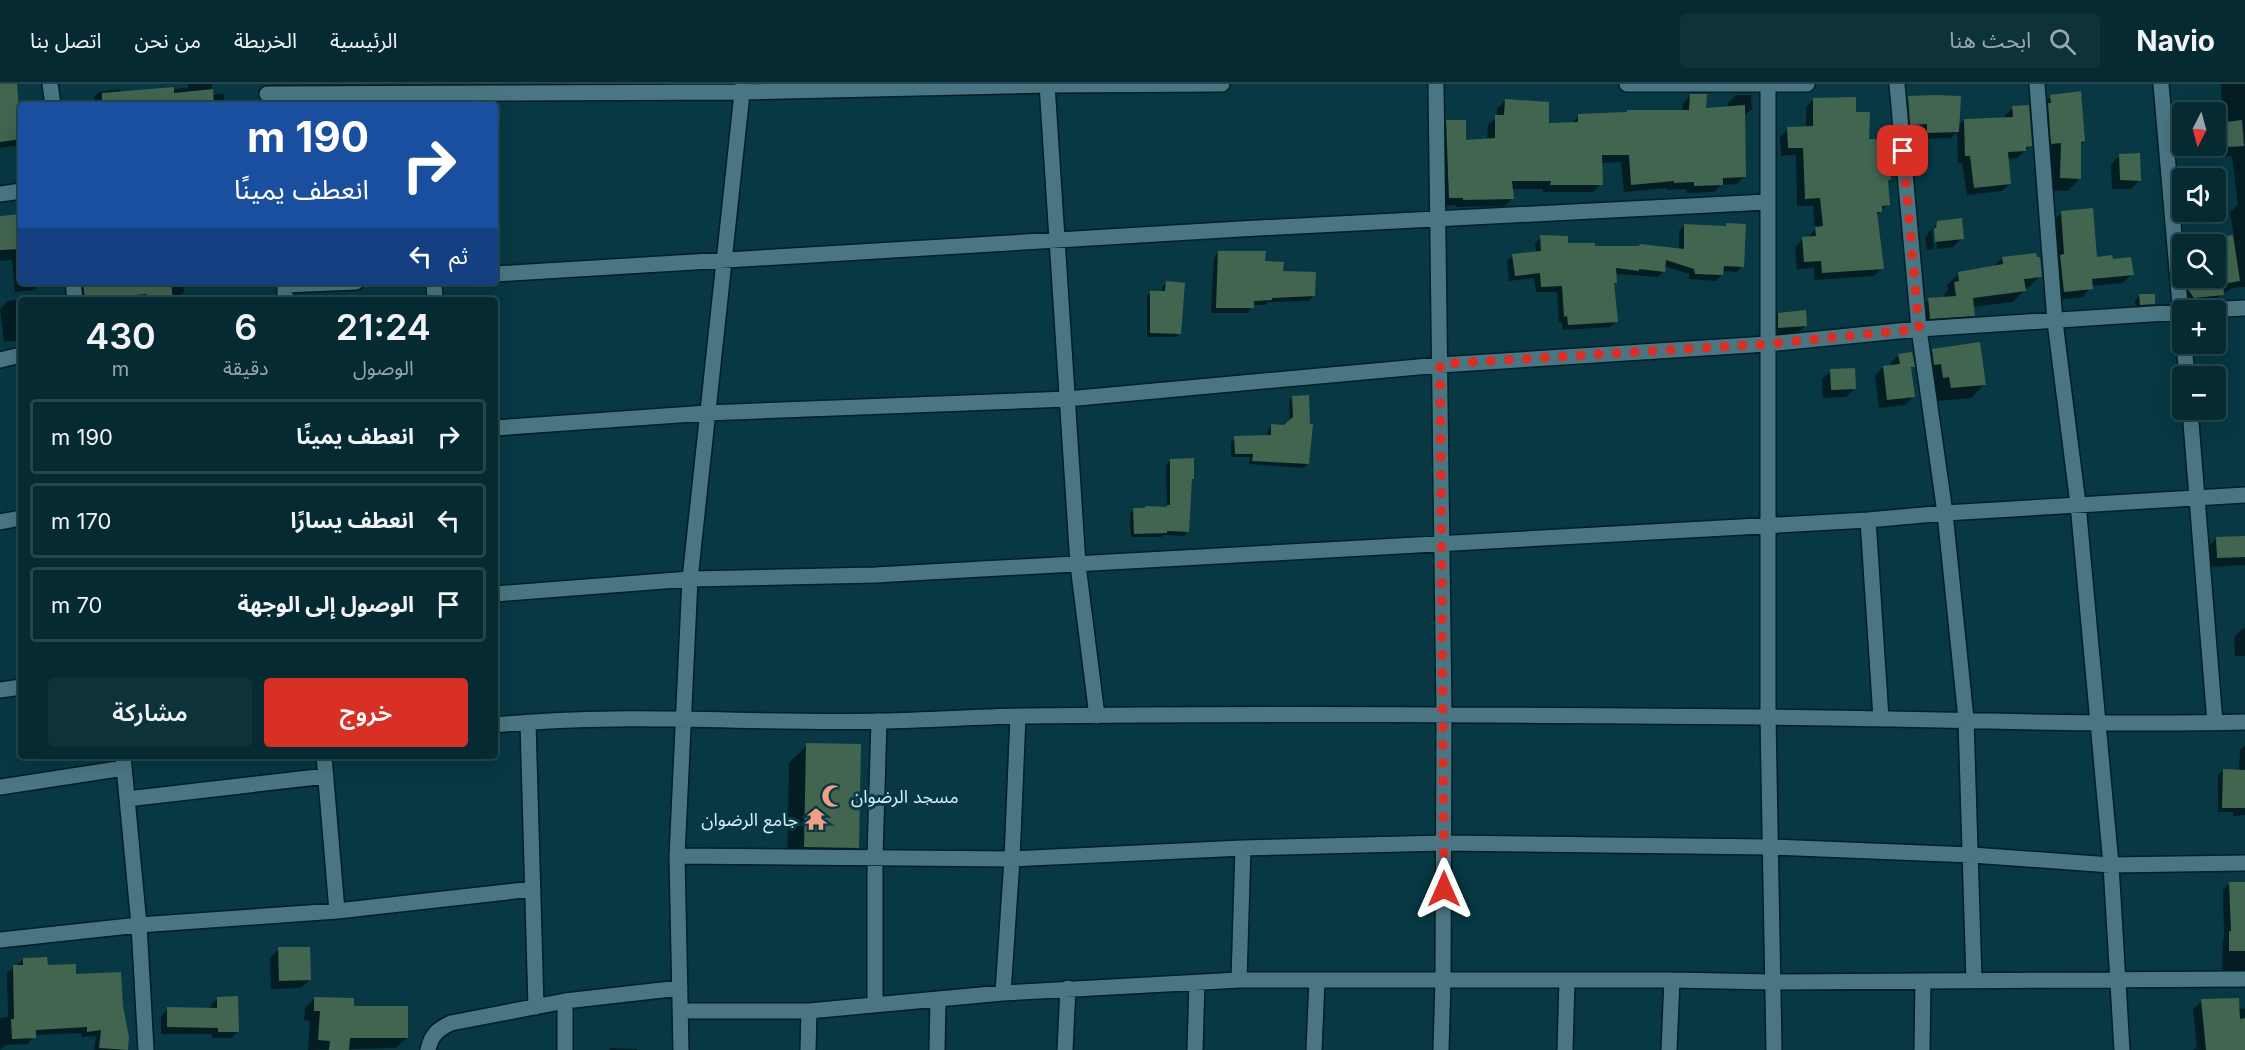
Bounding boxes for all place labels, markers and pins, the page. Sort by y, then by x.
pin [1877,125,1928,176]
mosque icon: مسجد الرضوان [820,783,846,809]
place label: مسجد الرضوان [851,786,959,808]
temple icon: جامع الرضوان [803,806,829,832]
place label: جامع الرضوان [701,809,798,834]

